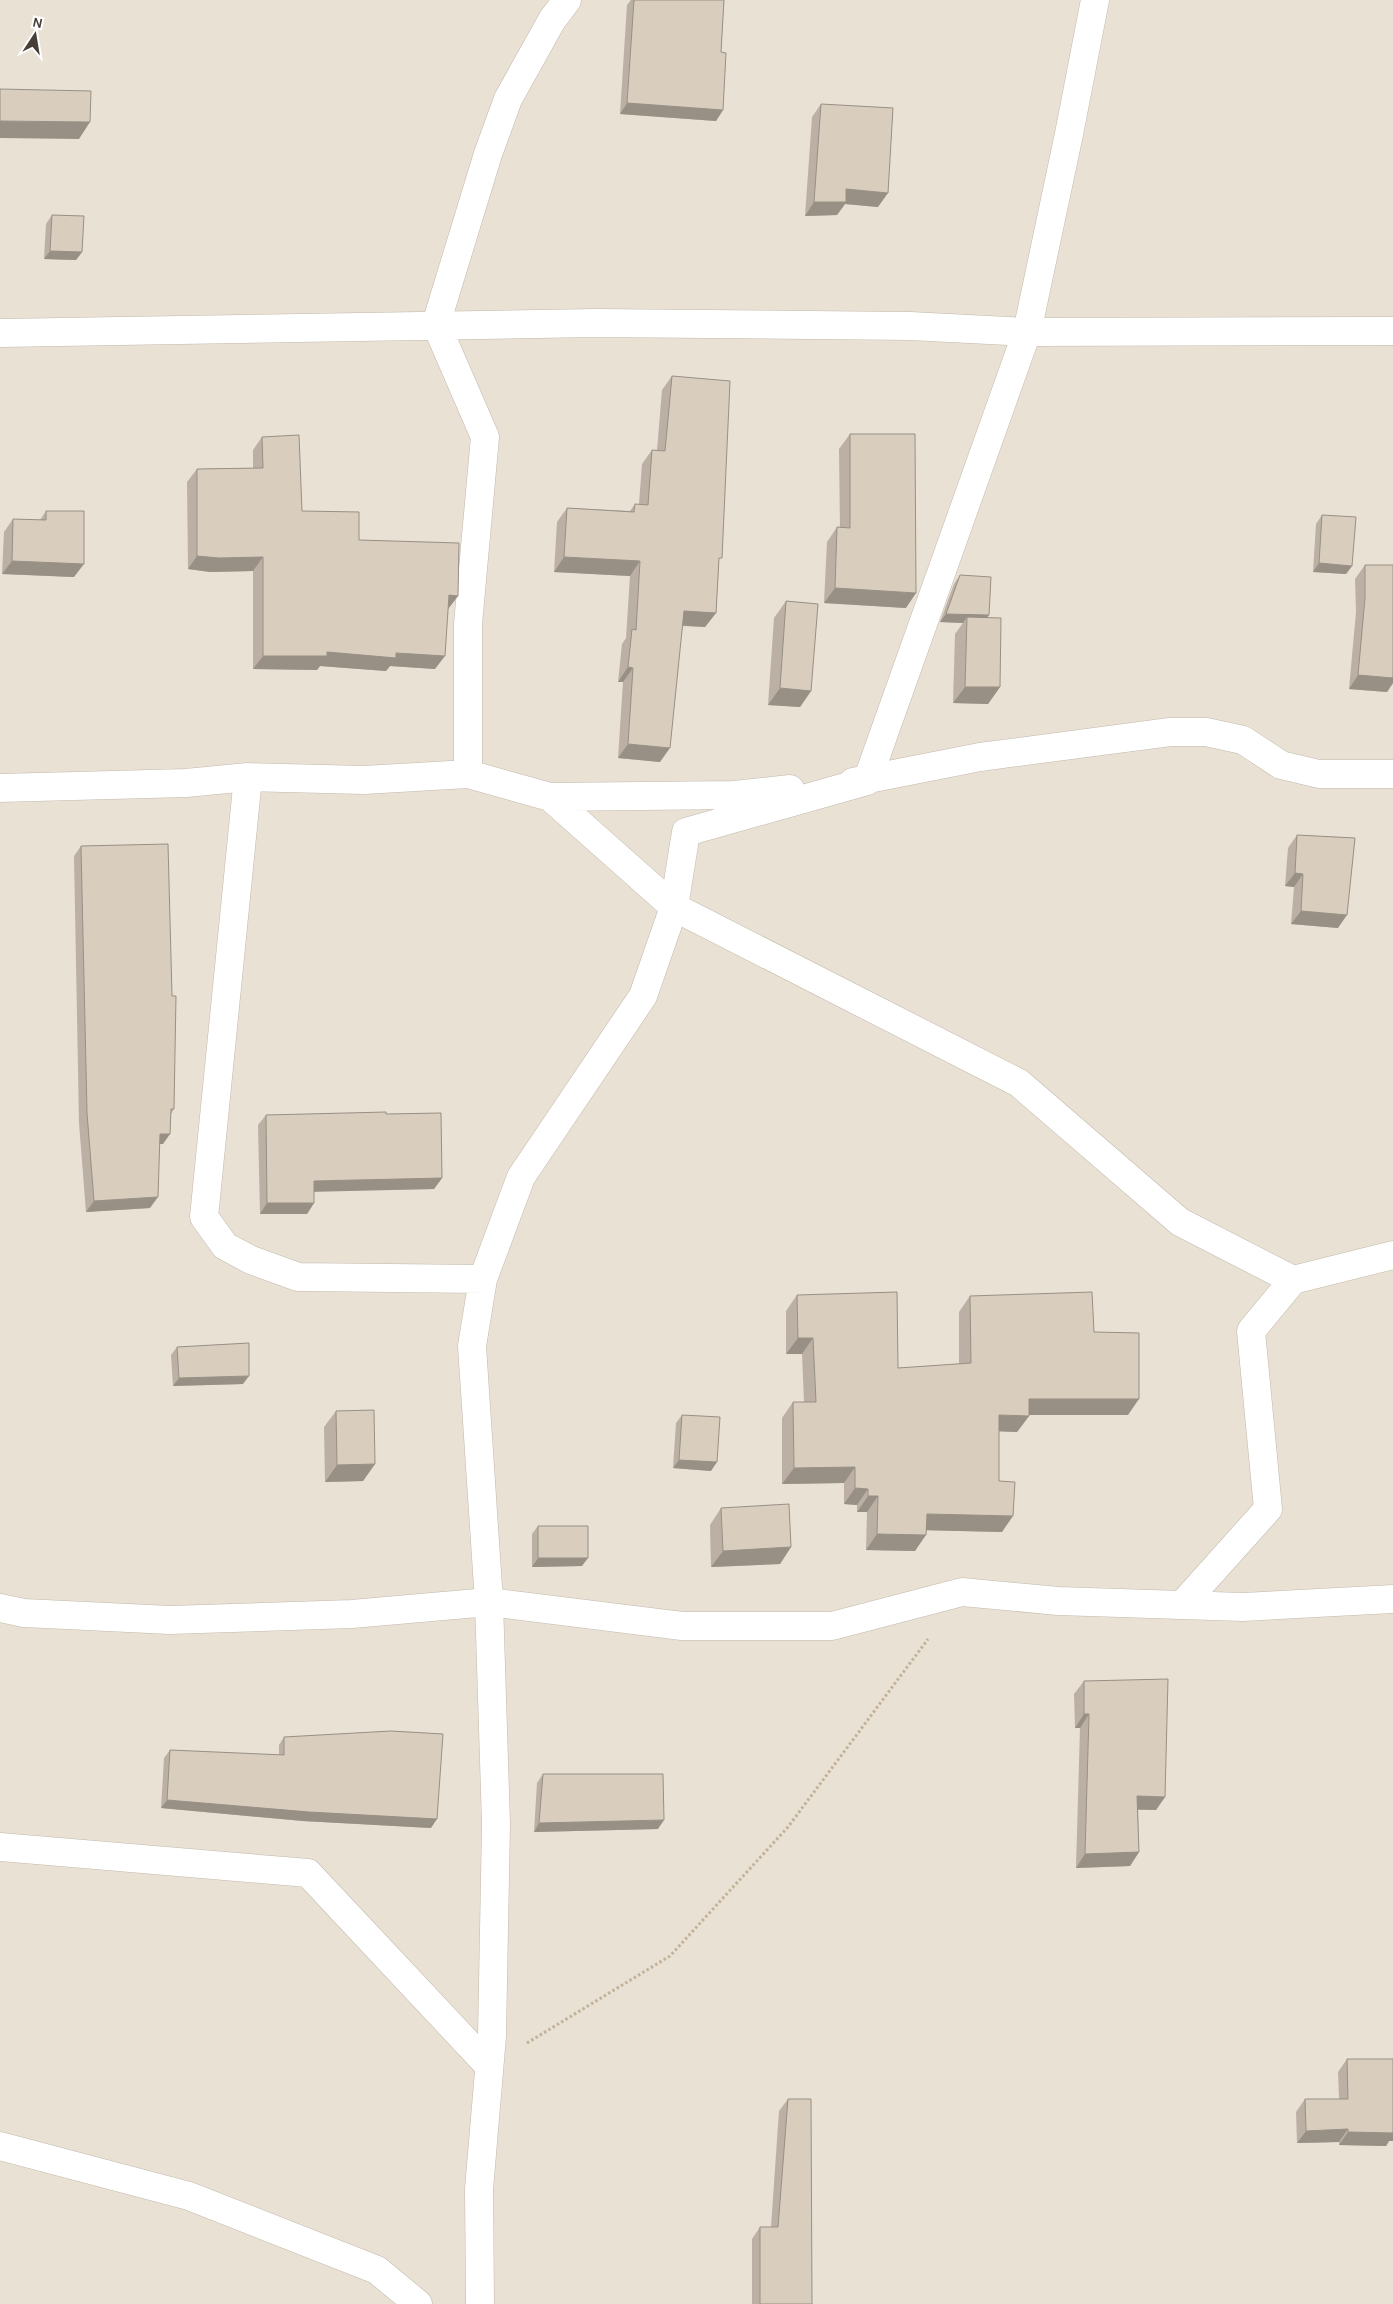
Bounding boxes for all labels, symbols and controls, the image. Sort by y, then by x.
north arrow [10,10,60,60]
text: N [31,13,44,32]

